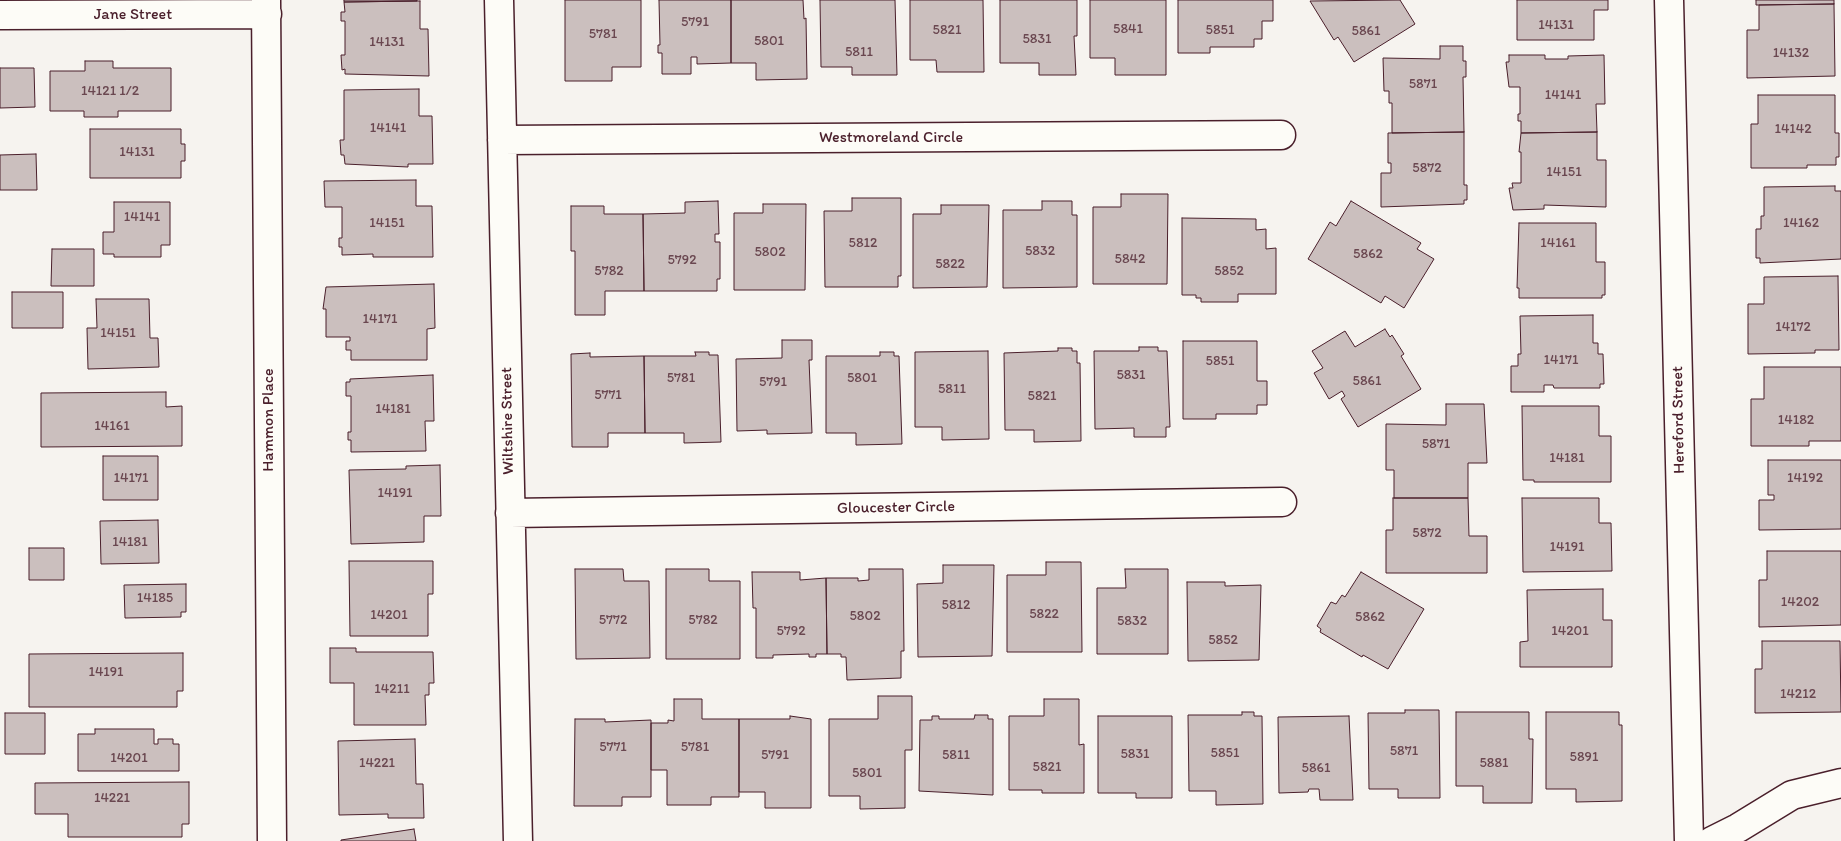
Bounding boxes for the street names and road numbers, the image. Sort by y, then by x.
street label: Jane Street [94,5,172,25]
street label: Westmoreland Circle [819,128,963,148]
street label: Hereford Street [1668,366,1690,474]
street label: Wiltshire Street [497,367,519,475]
street label: Hammon Place [259,368,279,472]
street label: Gloucester Circle [837,497,955,519]

